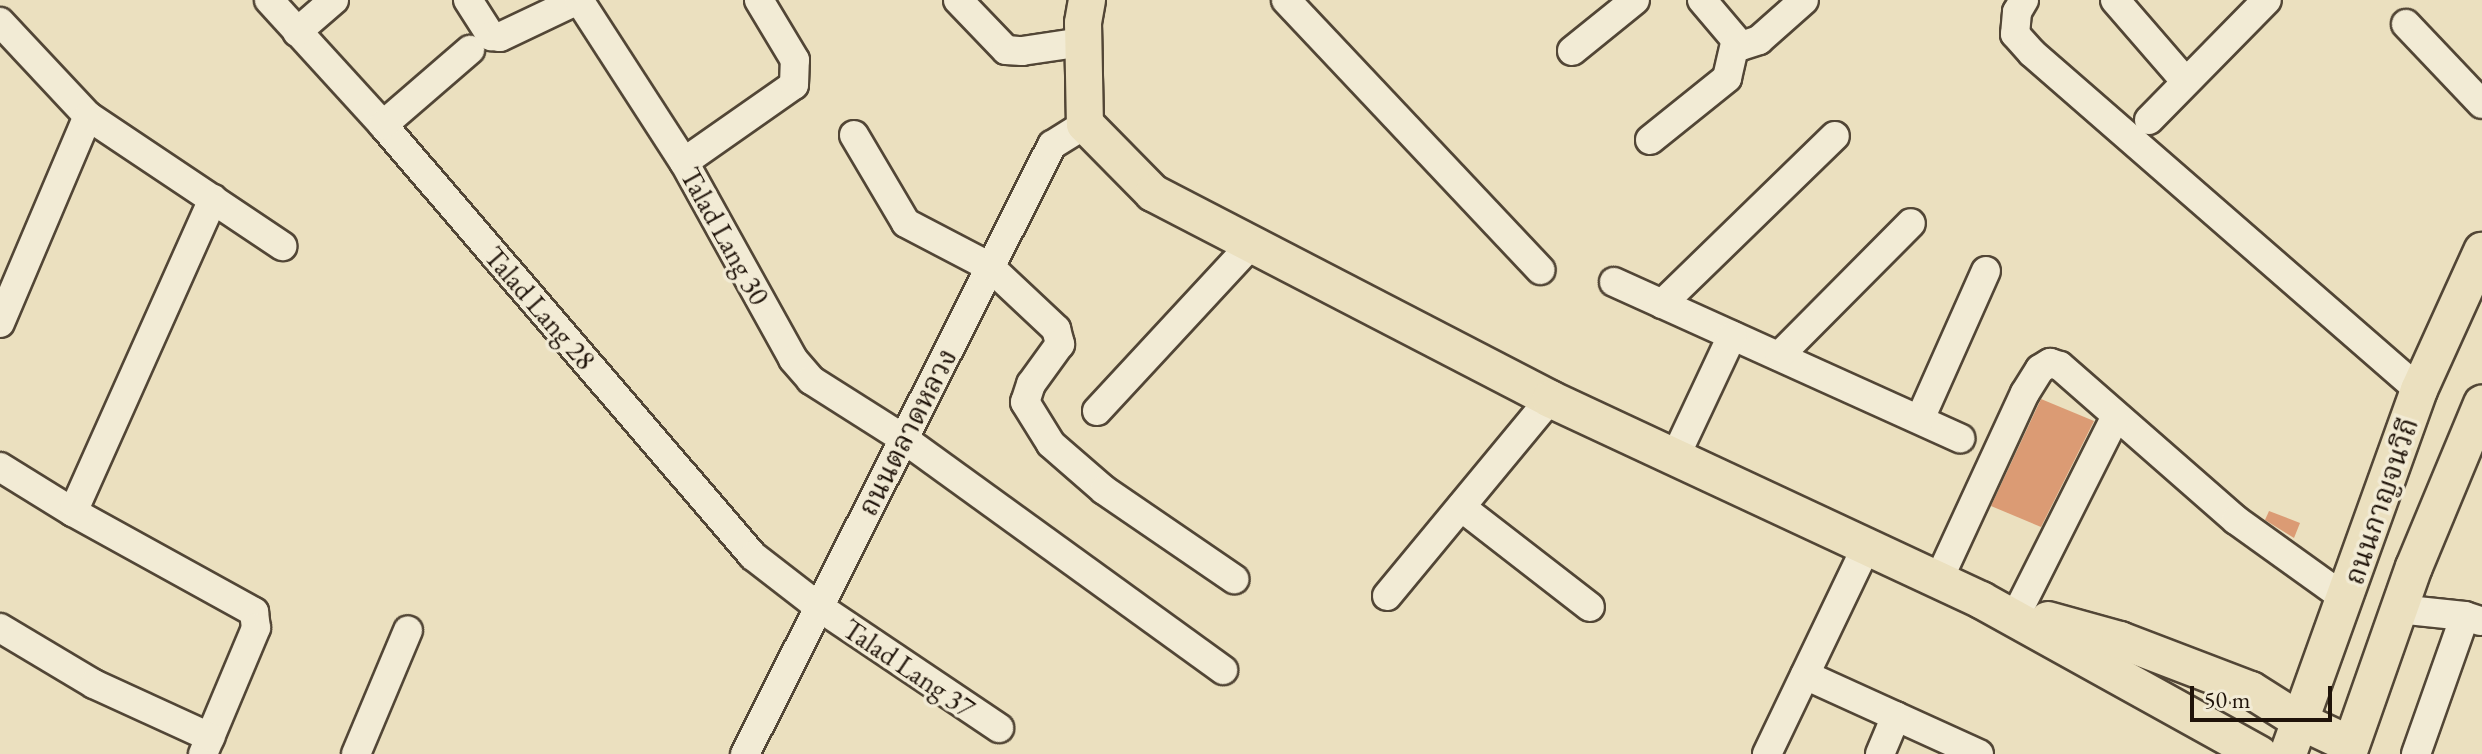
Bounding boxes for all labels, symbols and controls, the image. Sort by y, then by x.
street label: Talad Lang 30 [674,162,776,310]
street label: Talad Lang 28 [478,240,602,376]
street label: ถนนตลาดหลวง [850,343,964,521]
street label: ถนนกาญจนวิถี [2337,413,2425,589]
street label: Talad Lang 37 [837,612,981,724]
scale bar [2194,670,2336,720]
text: 50 m [2204,684,2251,715]

